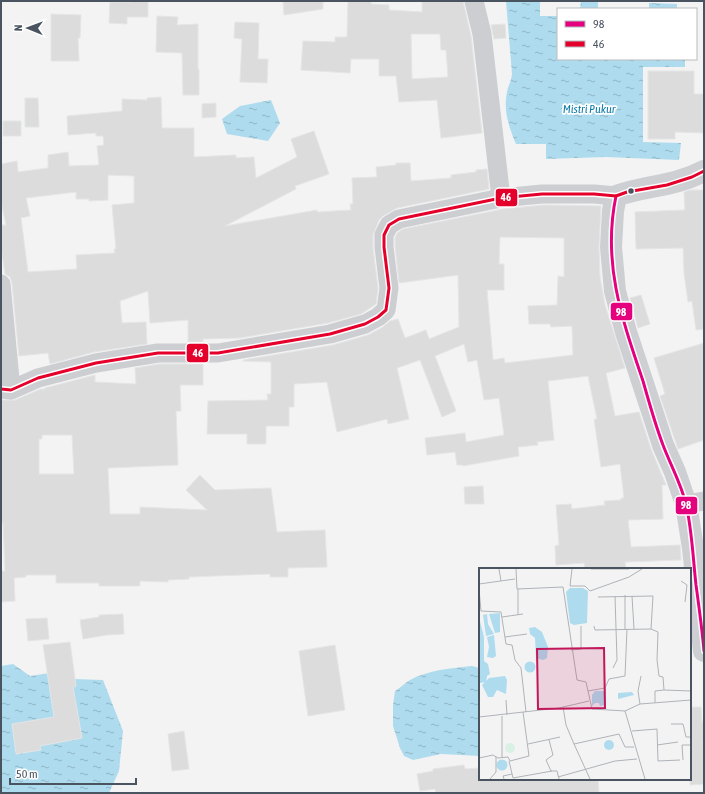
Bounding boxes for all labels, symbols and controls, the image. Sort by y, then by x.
north arrow [8,8,48,48]
legend [557,8,697,60]
text: 98 [593,17,605,31]
text: N [12,24,24,31]
text: 46 [593,37,605,51]
water label: Mistri Pukur [563,102,616,116]
unlabelled marker [626,186,636,196]
line badge: 46 [495,188,518,207]
text: 46 [500,191,511,203]
line badge: 98 [610,302,633,321]
text: 98 [616,306,626,318]
line badge: 46 [186,343,209,363]
text: 46 [192,347,203,359]
line badge: 98 [675,496,698,515]
text: 98 [681,499,691,511]
inset map [479,568,691,780]
scale bar [10,760,136,786]
text: 50 m [16,767,38,781]

